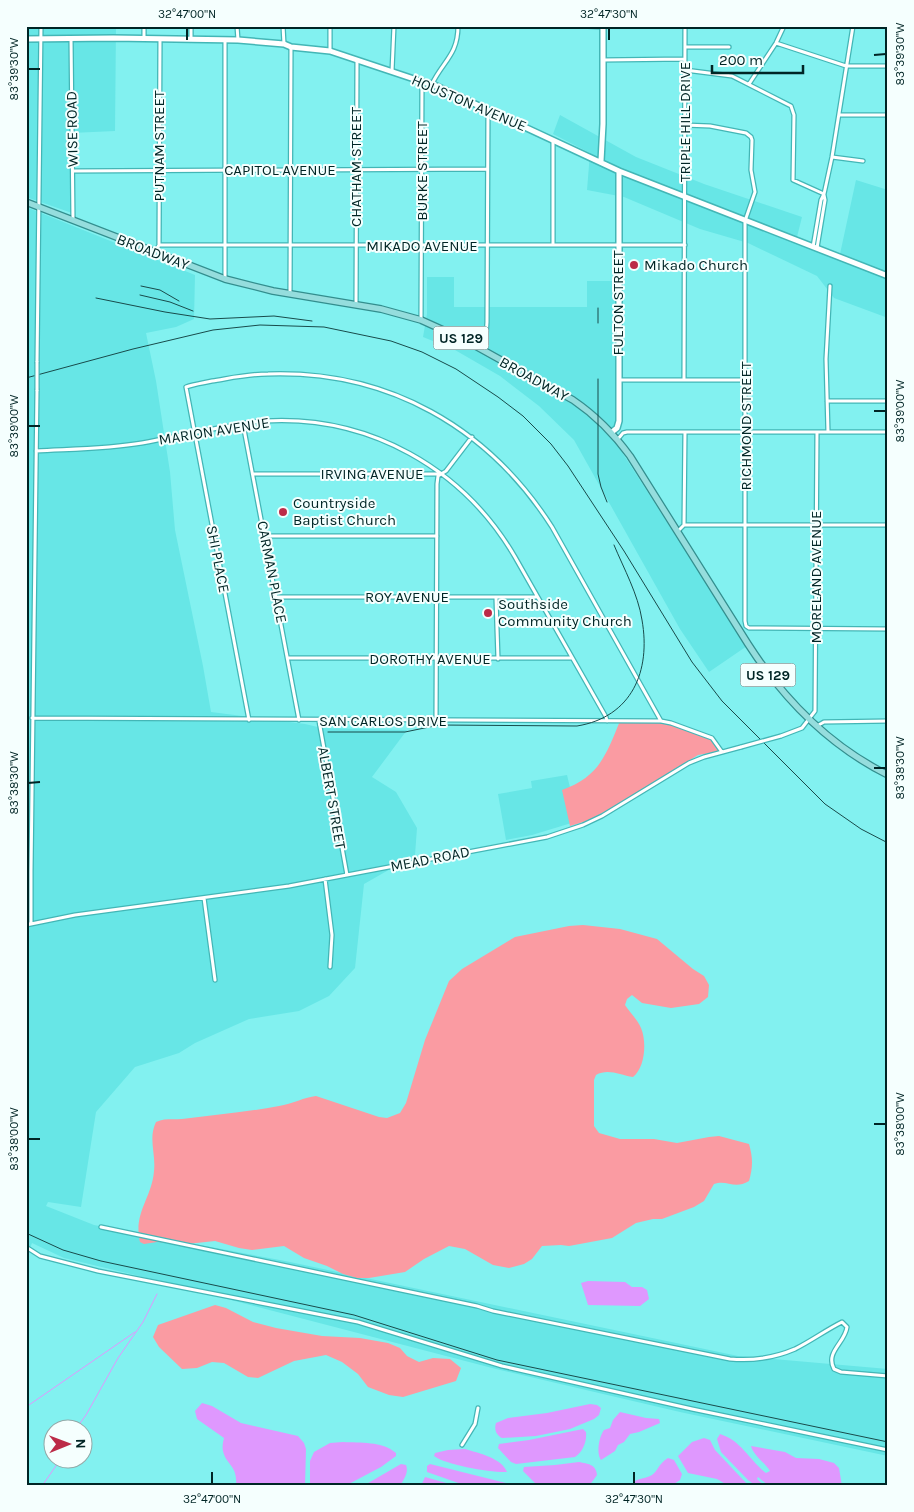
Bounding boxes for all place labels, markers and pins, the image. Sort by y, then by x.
place label: Mikado Church [644,256,748,274]
marker: Mikado Church [628,259,640,271]
place label: Countryside Baptist Church [293,494,396,529]
marker: Countryside Baptist Church [277,506,289,518]
place label: Southside Community Church [498,595,632,630]
marker: Southside Community Church [482,607,494,619]

